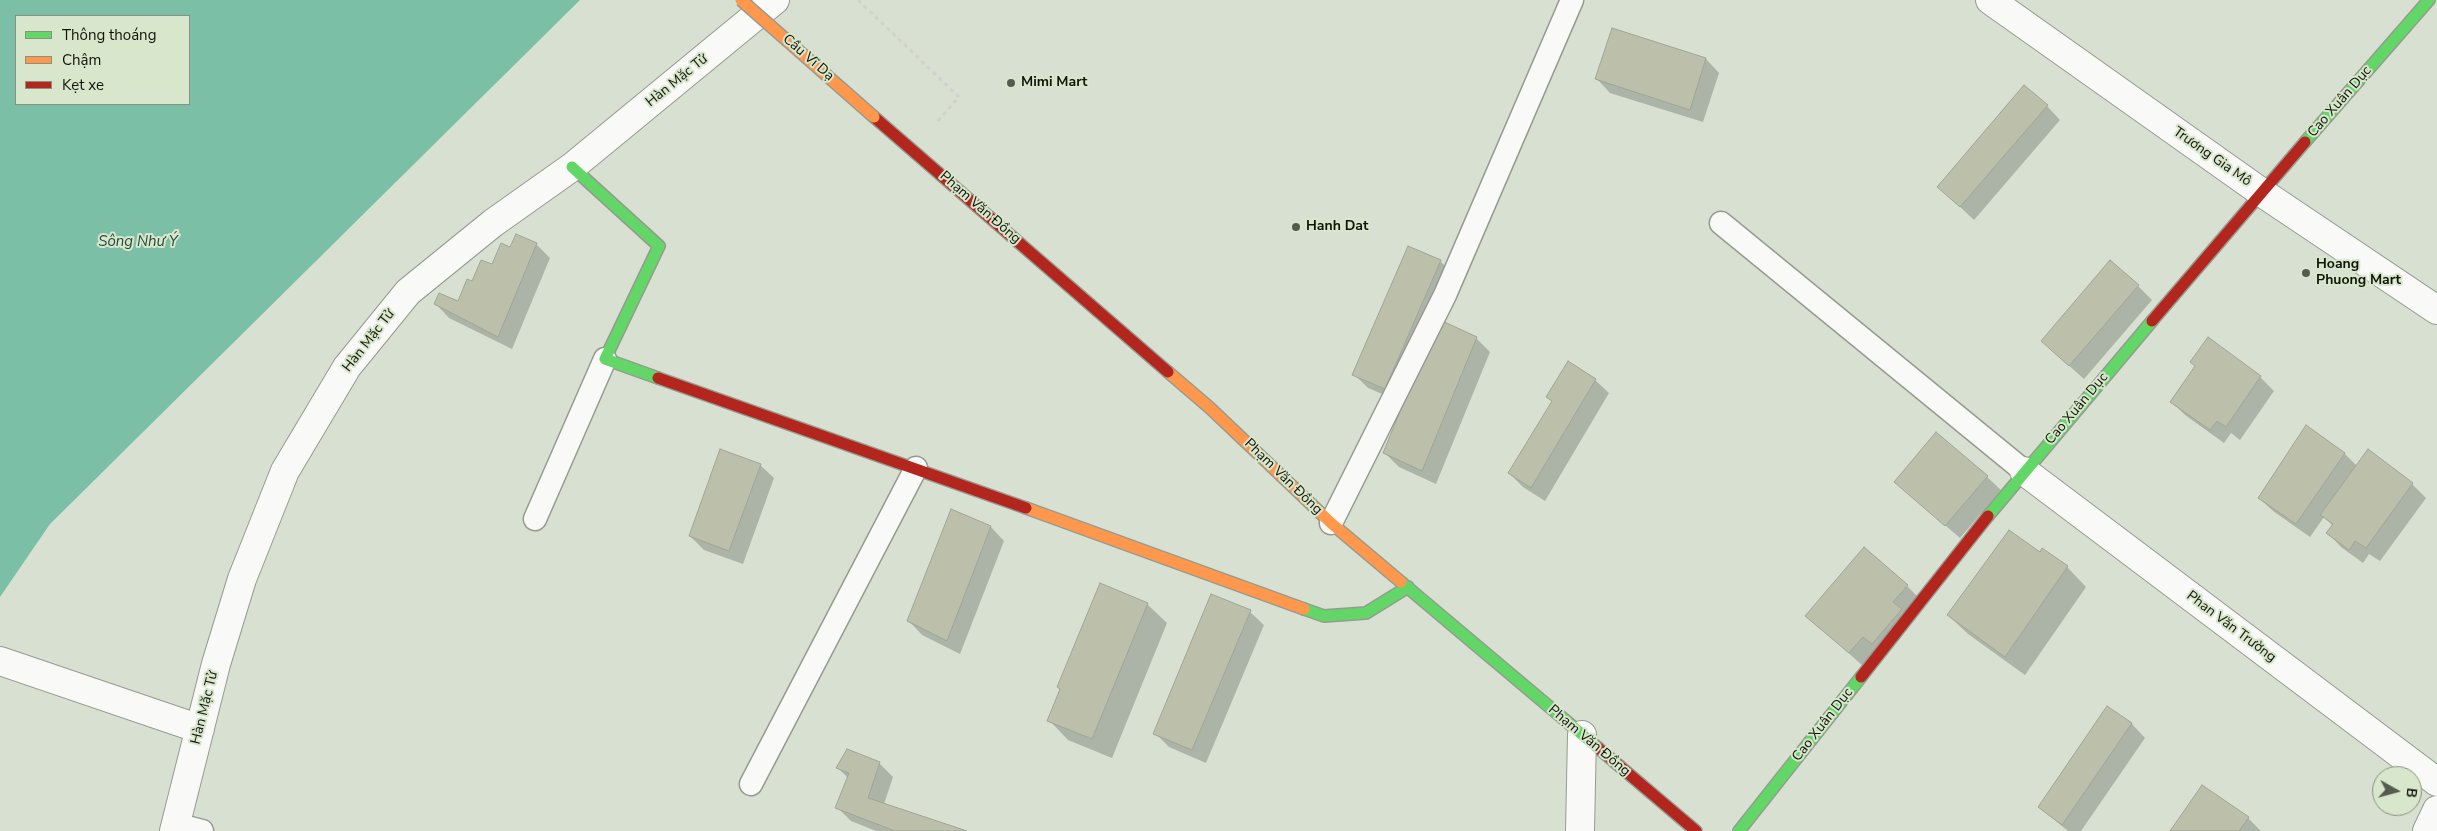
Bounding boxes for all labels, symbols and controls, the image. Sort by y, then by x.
legend [15,15,190,105]
text: Thông thoáng [62,25,156,45]
street label: Cầu Vĩ Dạ [779,31,837,85]
text: Chậm [62,50,101,70]
street label: Hàn Mặc Tử [643,51,711,111]
street label: Cao Xuân Dục [2305,63,2375,141]
text: Kẹt xe [62,75,104,95]
place label: Mimi Mart [1021,75,1087,91]
marker: Mimi Mart [1005,77,1017,89]
street label: Trương Gia Mô [2170,124,2254,190]
street label: Phạm Văn Đồng [936,168,1024,248]
place label: Hanh Dat [1306,219,1368,235]
marker: Hanh Dat [1290,221,1302,233]
water label: Sông Như Ý [98,233,178,251]
place label: Hoang Phuong Mart [2316,257,2401,290]
marker: Hoang Phuong Mart [2300,267,2312,279]
street label: Hàn Mặc Tử [339,307,399,375]
street label: Cao Xuân Dục [2042,370,2112,448]
street label: Phạm Văn Đồng [1240,436,1326,518]
street label: Phan Văn Trường [2183,588,2279,666]
street label: Hàn Mặc Tử [188,670,222,746]
street label: Cao Xuân Dục [1789,685,1857,765]
street label: Phạm Văn Đồng [1545,702,1633,780]
north arrow [2372,766,2422,816]
text: B [2401,787,2421,799]

